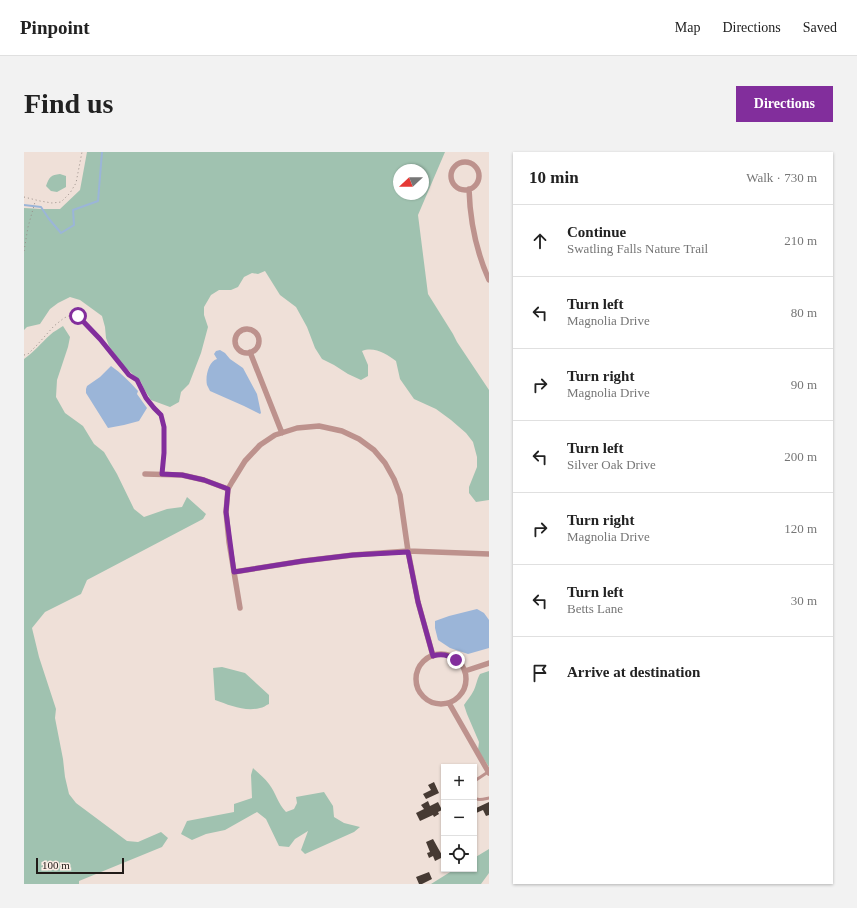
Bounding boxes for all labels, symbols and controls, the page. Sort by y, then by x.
text: Pinpoint [20,17,90,38]
text: Map [675,20,700,35]
text: Directions [722,20,781,35]
text: Saved [803,20,837,35]
button: Directions [736,86,833,122]
text: Find us [24,88,114,119]
north arrow [393,164,429,200]
text: 10 min [529,168,579,187]
text: Walk · 730 m [746,170,817,185]
text: Continue [567,224,626,240]
icon: ahead [529,230,551,252]
text: 210 m [784,233,817,248]
text: Swatling Falls Nature Trail [567,241,708,256]
text: Turn left [567,296,624,312]
icon: left [529,302,551,324]
text: 80 m [791,305,817,320]
route start [69,307,87,325]
text: Magnolia Drive [567,313,650,328]
text: Turn right [567,368,634,384]
icon: right [529,374,551,396]
text: 90 m [791,377,817,392]
text: Magnolia Drive [567,385,650,400]
text: Turn left [567,440,624,456]
icon: left [529,446,551,468]
text: 200 m [784,449,817,464]
text: Silver Oak Drive [567,457,656,472]
text: Turn right [567,512,634,528]
icon: right [529,518,551,540]
text: 120 m [784,521,817,536]
text: Magnolia Drive [567,529,650,544]
text: Turn left [567,584,624,600]
icon: left [529,590,551,612]
text: 30 m [791,593,817,608]
text: Betts Lane [567,601,623,616]
route end [447,651,465,669]
icon: arrive [529,662,551,684]
text: Arrive at destination [567,664,700,680]
map controls [441,764,477,872]
button: + [441,764,477,800]
button: − [441,800,477,836]
button: locate [441,836,477,872]
scale bar [36,856,124,875]
text: 100 m [42,859,70,871]

